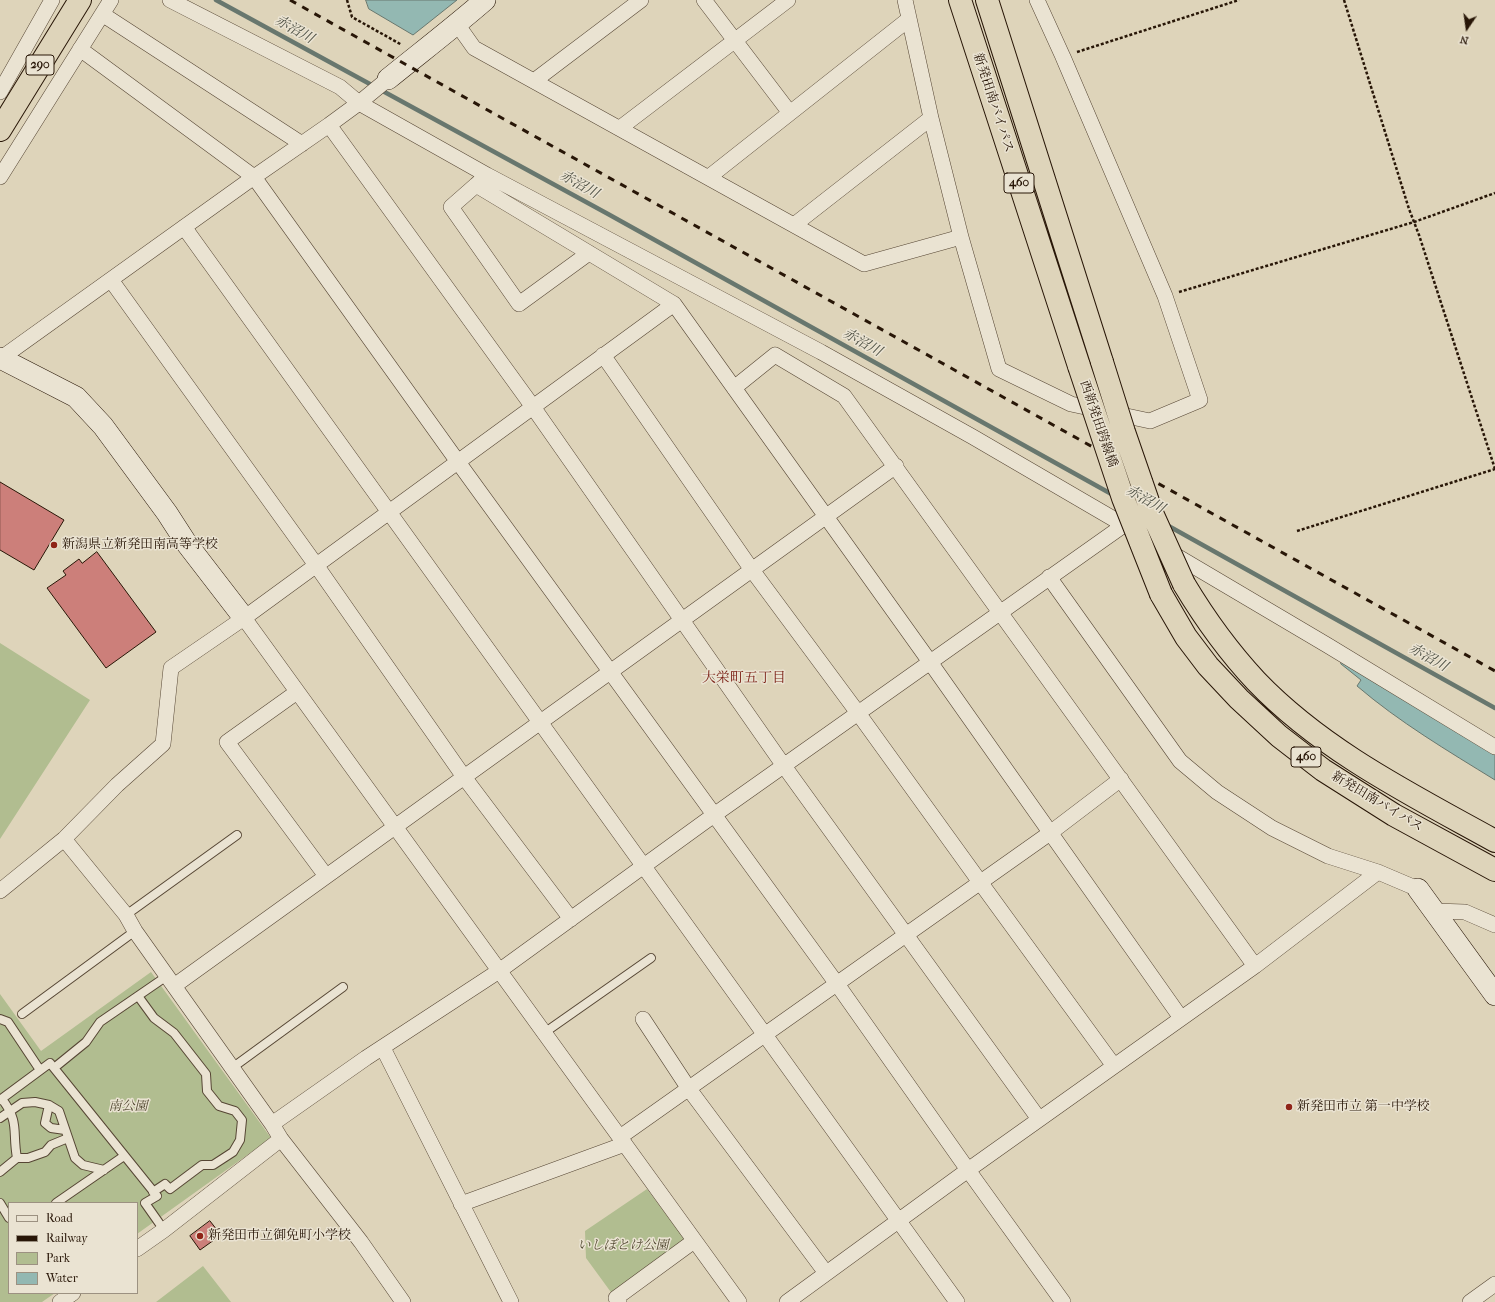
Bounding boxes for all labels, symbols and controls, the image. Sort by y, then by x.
north arrow [1447,8,1487,48]
water label: 赤沼川 [272,12,316,48]
text: N [1459,33,1470,47]
street label: 新発田南バイパス [970,51,1016,155]
road number: 290 [26,55,54,75]
water label: 赤沼川 [557,167,601,203]
road number: 460 [1004,173,1034,193]
water label: 赤沼川 [840,325,884,361]
street label: 西新発田跨線橋 [1076,378,1120,470]
water label: 赤沼川 [1123,482,1167,518]
place label: 新潟県立新発田南高等学校 [62,537,218,553]
marker: 新潟県立新発田南高等学校 [49,540,59,550]
water label: 赤沼川 [1406,640,1450,676]
district label: 大栄町五丁目 [702,671,786,687]
road number: 460 [1291,747,1321,767]
street label: 新発田南バイパス [1328,769,1426,835]
park label: 南公園 [109,1099,147,1115]
place label: 新発田市立 第一中学校 [1297,1099,1430,1115]
marker: 新発田市立 第一中学校 [1284,1102,1294,1112]
legend [8,1202,138,1294]
text: Road [46,1211,73,1225]
place label: 新発田市立御免町小学校 [208,1228,351,1244]
text: Railway [46,1231,88,1245]
marker: 新発田市立御免町小学校 [195,1231,205,1241]
park label: いしぼとけ公園 [578,1238,668,1254]
text: Park [46,1251,70,1265]
text: Water [46,1271,78,1285]

